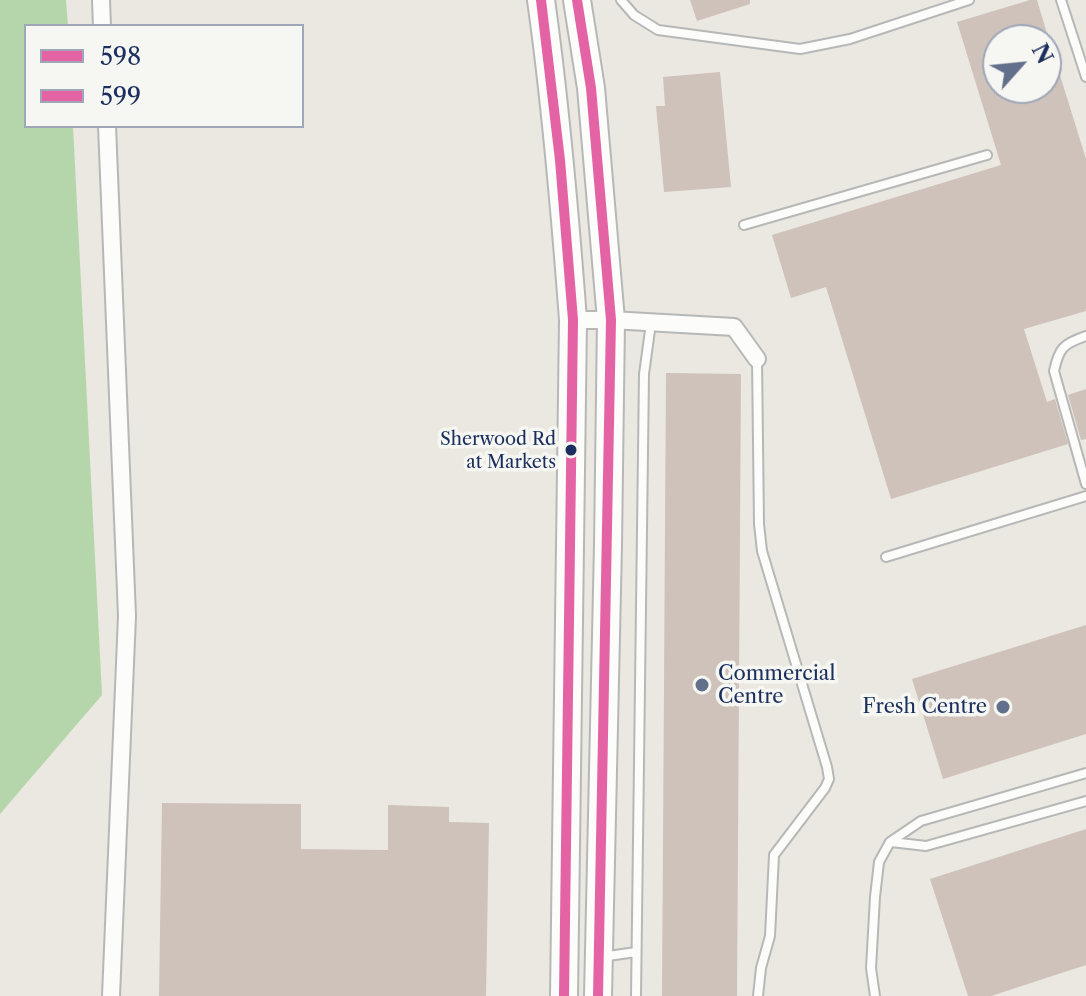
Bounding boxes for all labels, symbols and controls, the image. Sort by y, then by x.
legend [24,24,304,128]
north arrow [982,24,1062,104]
text: N [1026,39,1058,68]
text: 598 [100,42,141,71]
text: 599 [100,82,141,111]
place label: Sherwood Rd at Markets [440,429,556,472]
marker: Sherwood Rd at Markets [563,442,579,458]
place label: Commercial Centre [718,662,835,709]
marker: Commercial Centre [693,676,711,694]
place label: Fresh Centre [863,695,987,719]
marker: Fresh Centre [994,698,1012,716]

